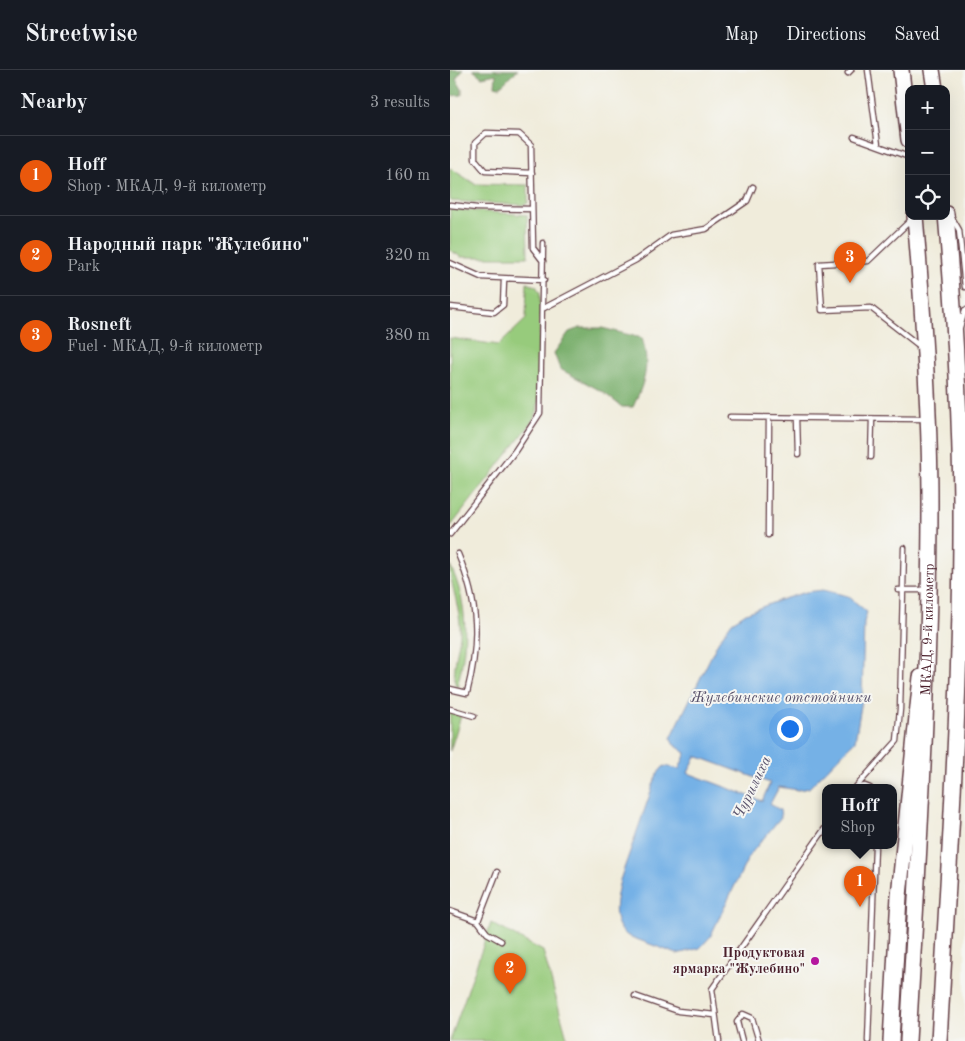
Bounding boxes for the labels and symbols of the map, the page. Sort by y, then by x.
pin: 3 [834,242,866,283]
street label: МКАД, 9-й километр [919,563,937,696]
water label: Жулебинские отстойники [690,690,872,706]
your location [777,716,803,742]
water label: Чурилиха [731,754,775,822]
pin: 1 [844,866,876,907]
place label: Продуктовая ярмарка "Жулебино" [672,946,805,976]
pin: 2 [494,953,526,994]
marker: Продуктовая ярмарка "Жулебино" [809,955,821,967]

